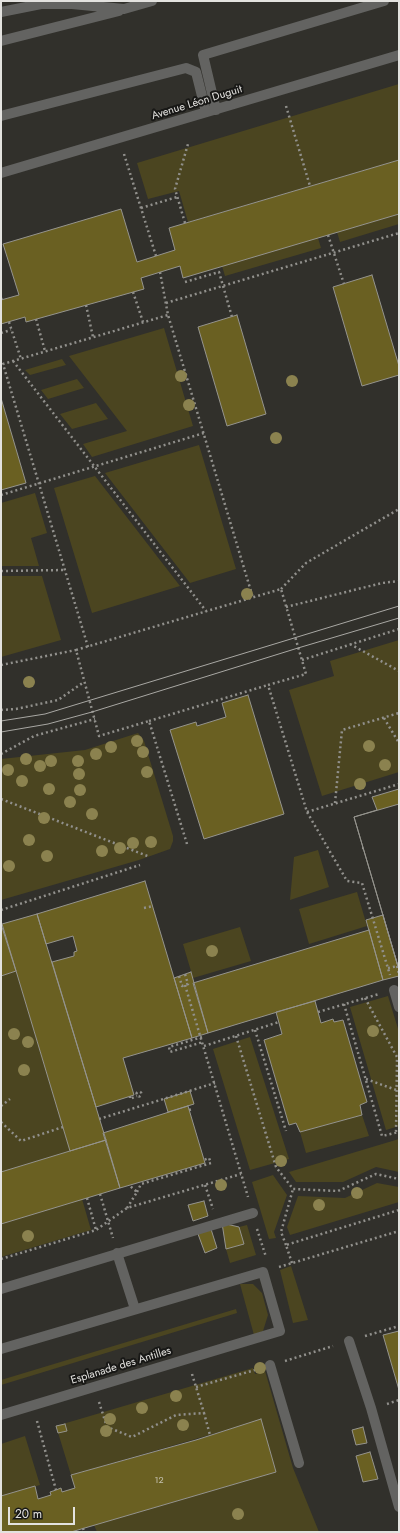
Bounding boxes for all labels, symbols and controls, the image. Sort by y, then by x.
street label: Avenue Léon Duguit [150,83,244,123]
street label: Esplanade des Antilles [69,1344,173,1388]
house number: 12 [154,1476,164,1486]
scale bar [10,1499,77,1525]
text: 20 m [15,1505,42,1523]

